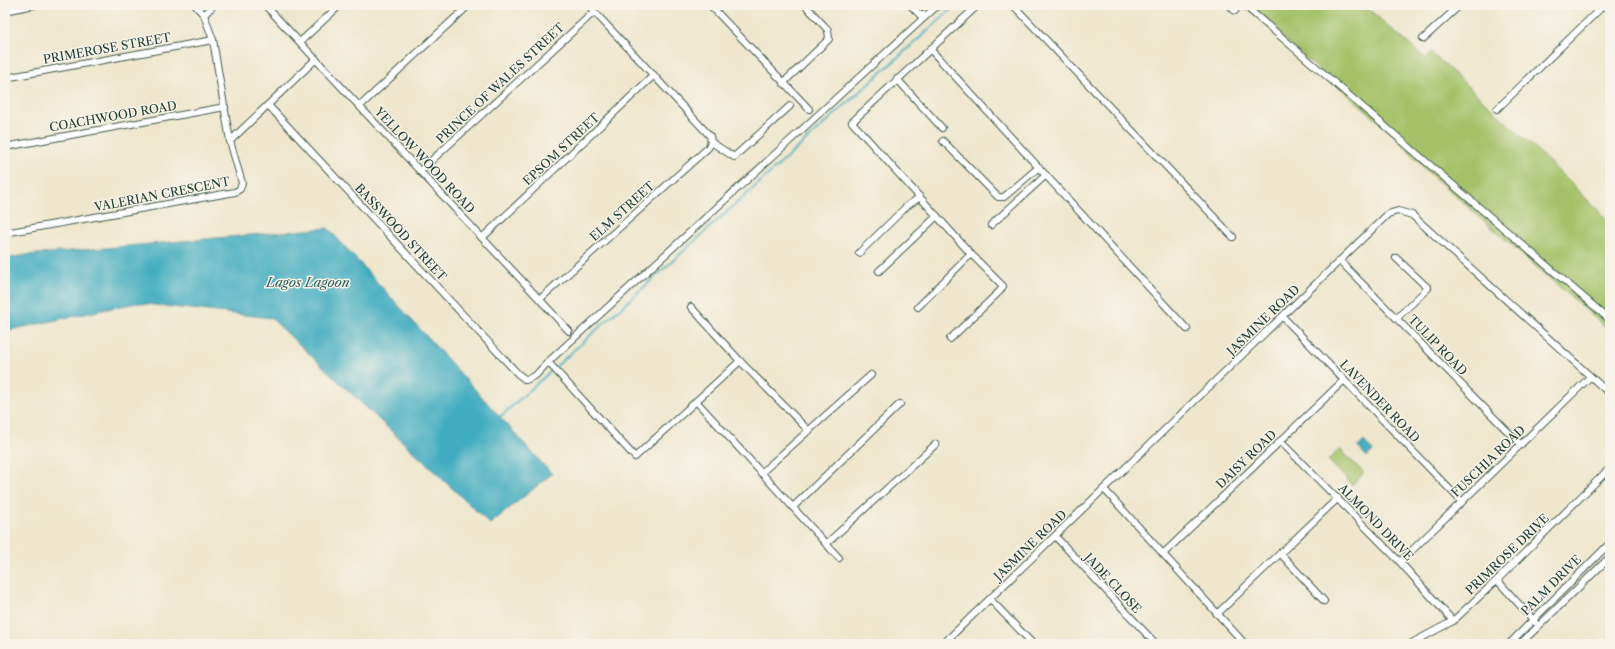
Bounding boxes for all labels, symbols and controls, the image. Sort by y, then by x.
street label: PRINCE OF WALES STREET [433,20,567,146]
street label: PRIMEROSE STREET [42,29,172,67]
street label: COACHWOOD ROAD [48,97,178,135]
street label: YELLOW WOOD ROAD [371,103,478,216]
street label: EPSOM STREET [520,110,602,188]
street label: VALERIAN CRESCENT [92,173,231,215]
street label: ELM STREET [587,178,657,244]
street label: BASSWOOD STREET [352,180,450,284]
water label: Lagos Lagoon [265,274,350,290]
street label: JASMINE ROAD [1222,281,1303,360]
street label: TULIP ROAD [1405,312,1471,379]
street label: LAVENDER ROAD [1337,357,1423,446]
street label: FUSCHIA ROAD [1448,422,1528,500]
street label: DAISY ROAD [1213,426,1279,491]
street label: ALMOND DRIVE [1335,480,1417,564]
street label: JASMINE ROAD [989,506,1070,585]
street label: PRIMROSE DRIVE [1462,510,1552,598]
street label: JADE CLOSE [1080,548,1145,616]
street label: PALM DRIVE [1518,552,1584,618]

